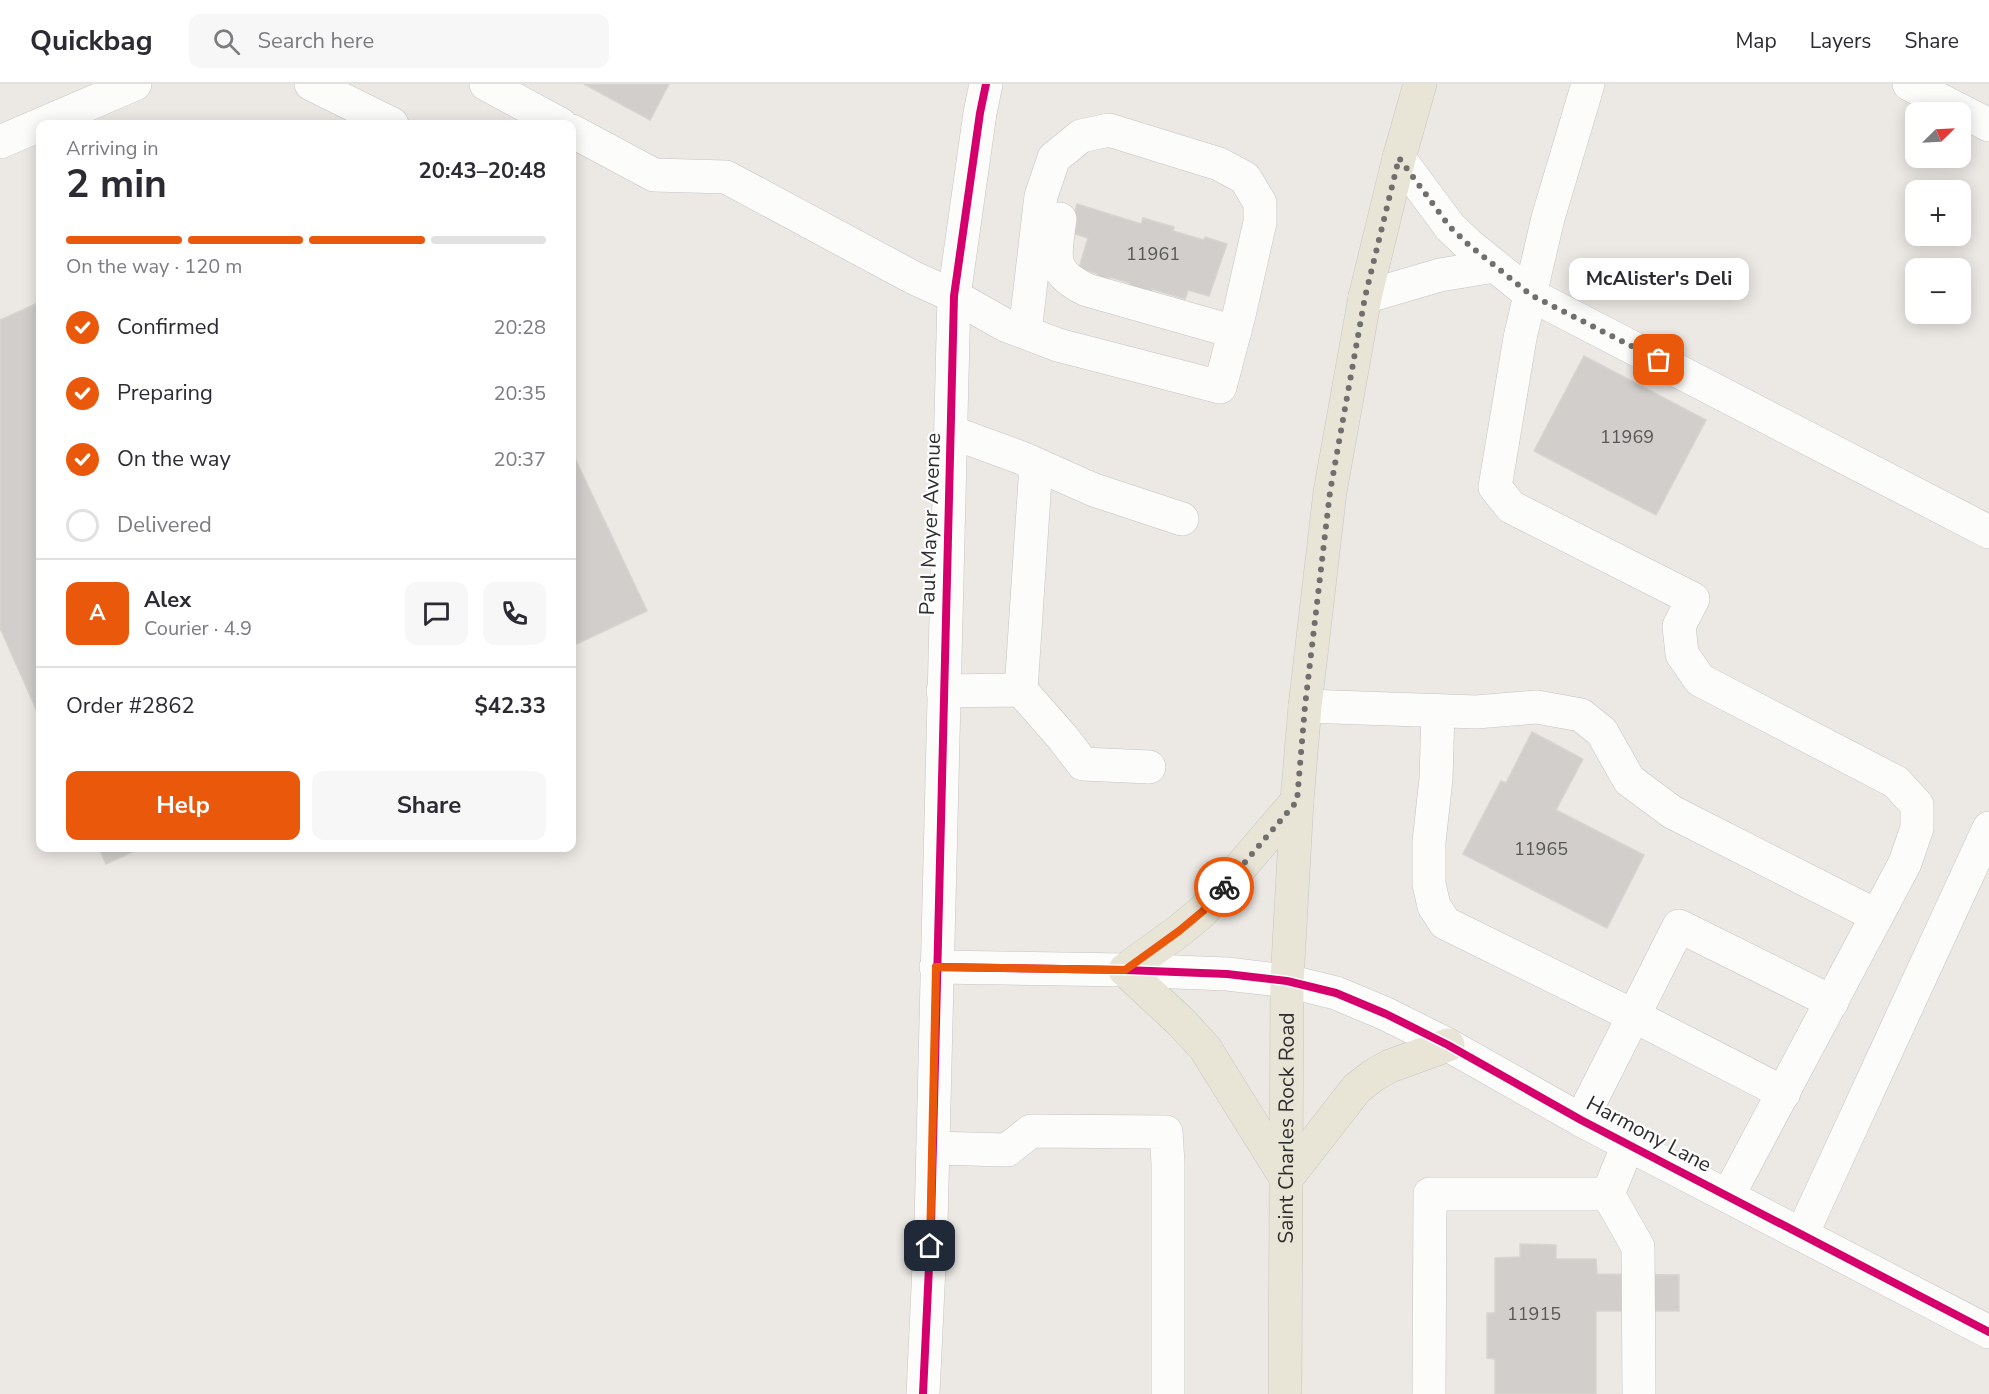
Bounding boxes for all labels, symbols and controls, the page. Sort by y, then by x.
search box [189,14,609,68]
text: Quickbag [30,22,153,60]
icon: search [210,25,243,58]
text: Search here [258,26,374,56]
text: Map [1735,27,1777,55]
text: Layers [1810,27,1871,55]
text: Share [1904,27,1959,55]
north arrow [1905,102,1971,168]
map controls [1905,102,1971,324]
text: Arriving in [66,135,159,162]
text: 20:43–20:48 [418,156,546,186]
text: 2 min [66,158,167,211]
button: + [1905,180,1971,246]
house number: 11961 [1126,242,1180,266]
text: On the way · 120 m [66,253,242,280]
callout: McAlister's Deli [1569,258,1749,300]
button: − [1905,258,1971,324]
text: McAlister's Deli [1586,265,1732,292]
icon: check [66,311,99,344]
text: Confirmed [117,312,219,342]
text: 20:28 [493,314,546,341]
pin [1633,334,1684,385]
icon: bag [1642,343,1675,376]
icon: check [66,377,99,410]
text: Preparing [117,378,213,408]
text: 20:35 [493,380,546,407]
house number: 11969 [1600,425,1654,449]
street label: Paul Mayer Avenue [913,432,947,616]
icon: check [66,443,99,476]
text: On the way [117,444,231,474]
text: 20:37 [493,446,546,473]
text: Delivered [117,510,212,540]
button: chat [405,582,468,645]
button: phone [483,582,546,645]
text: Alex [144,585,191,615]
text: A [89,598,106,628]
text: Courier · 4.9 [144,615,252,642]
text: Order #2862 [66,691,195,721]
text: $42.33 [475,691,546,721]
button: Help [66,771,300,840]
button: Share [312,771,546,840]
house number: 11965 [1514,837,1568,861]
courier [1194,857,1254,917]
icon: bike [1208,871,1241,904]
street label: Saint Charles Rock Road [1272,1012,1301,1244]
street label: Harmony Lane [1582,1089,1716,1179]
pin [904,1220,955,1271]
icon: home [913,1229,946,1262]
house number: 11915 [1507,1302,1561,1326]

